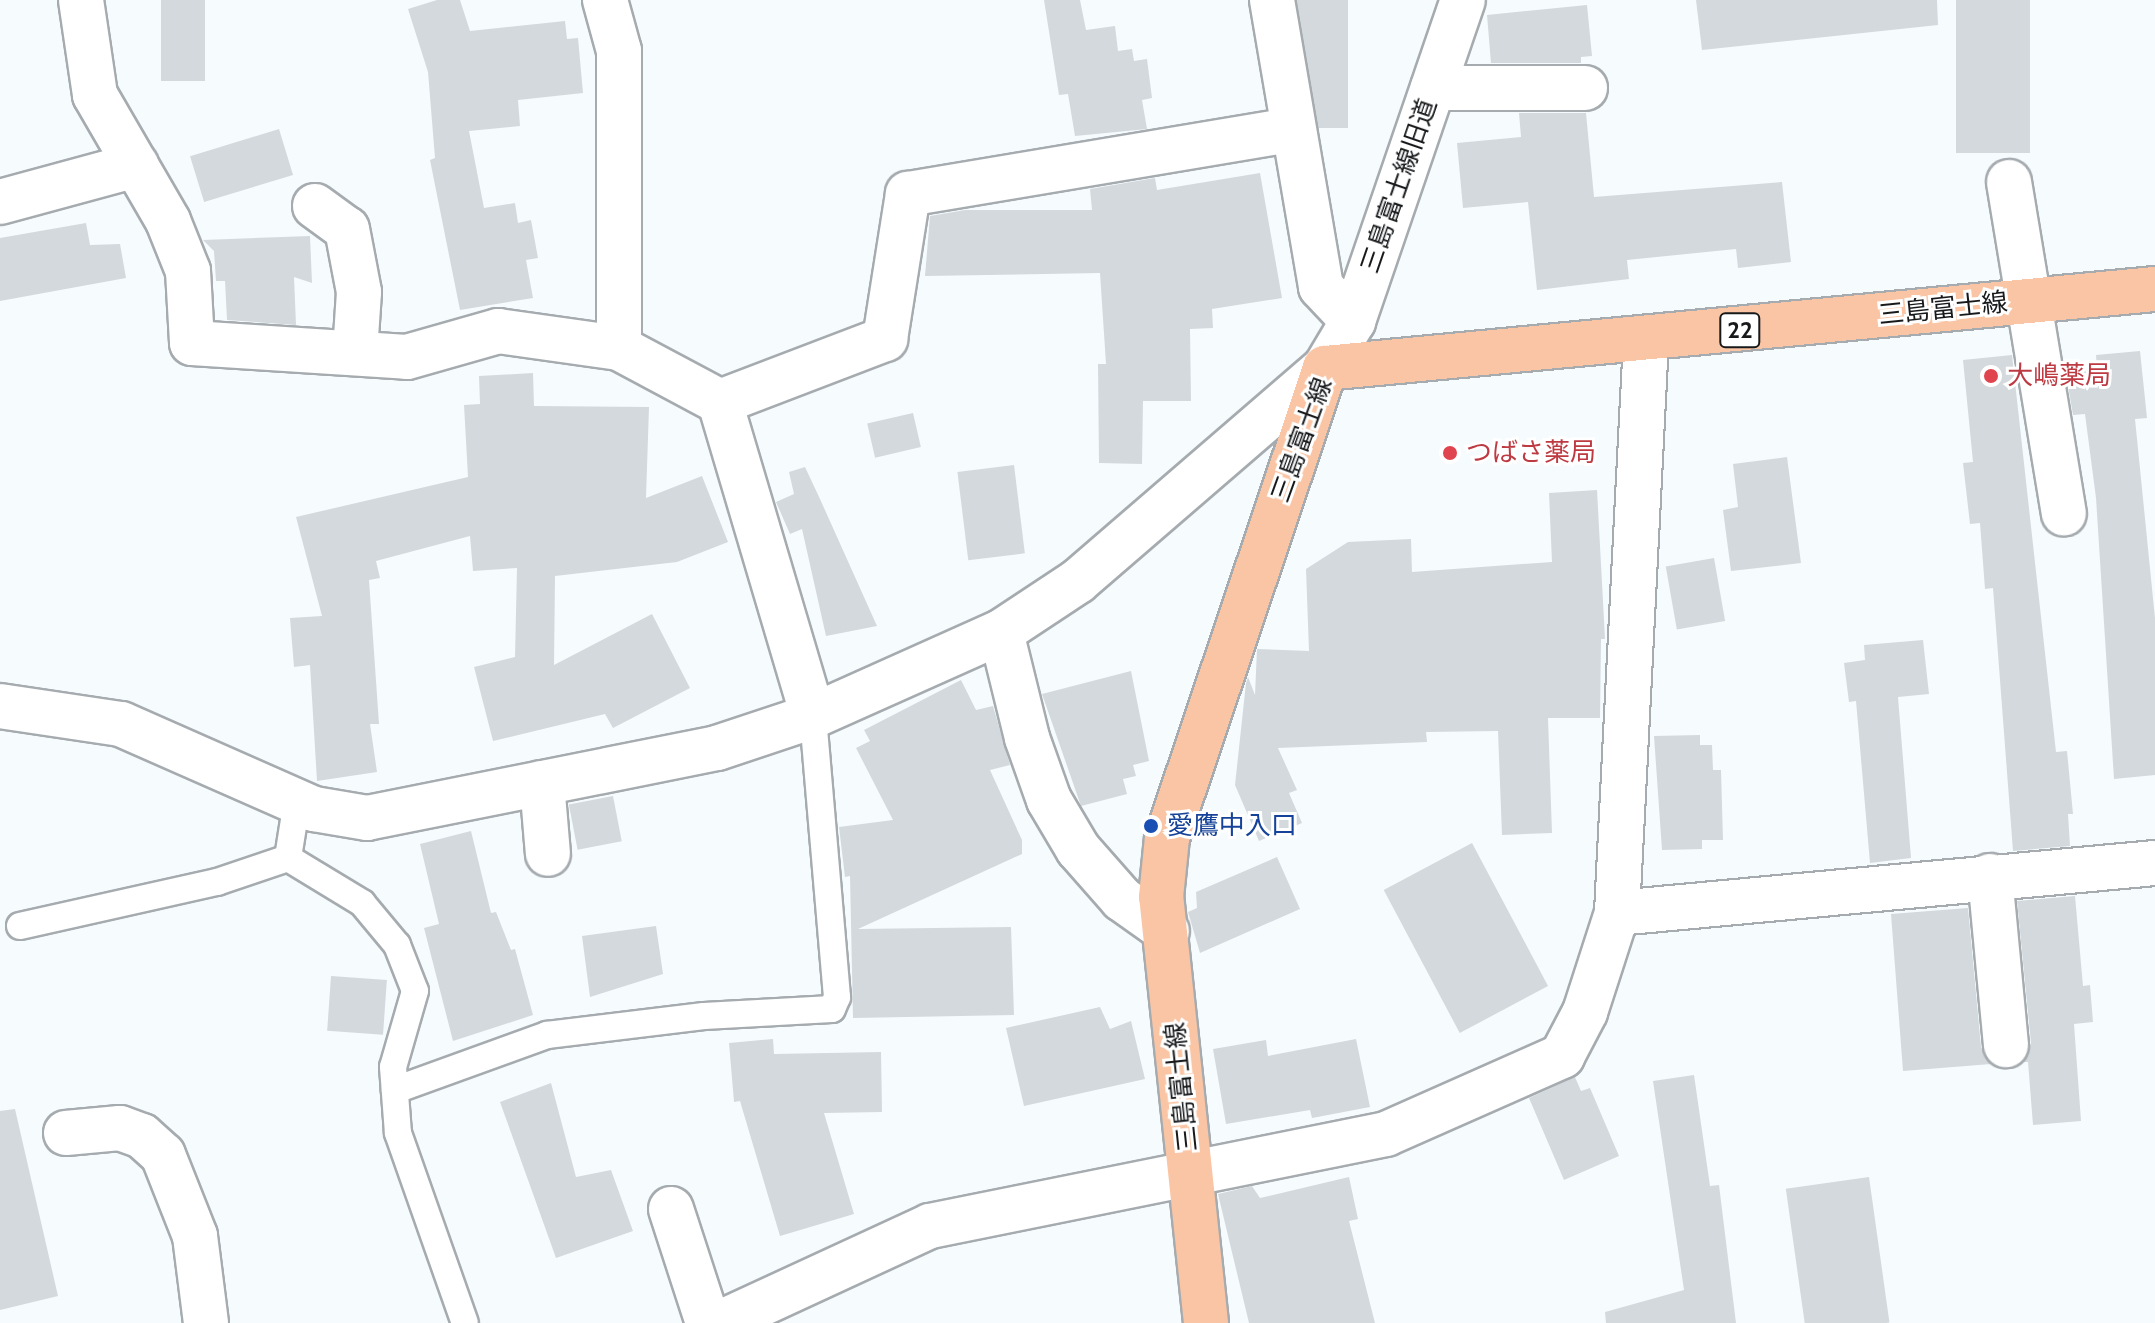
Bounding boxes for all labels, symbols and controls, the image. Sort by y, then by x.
street label: 三島富士線旧道 [1355,95,1443,277]
street label: 三島富士線 [1877,287,2009,331]
road number: 22 [1718,310,1762,350]
place label: 大嶋薬局 [2007,360,2111,392]
marker: 大嶋薬局 [1982,367,2000,385]
street label: 三島富士線 [1265,374,1339,506]
place label: つばさ薬局 [1466,437,1596,469]
marker: つばさ薬局 [1441,444,1459,462]
place label: 愛鷹中入口 [1167,810,1297,842]
marker: 愛鷹中入口 [1142,817,1160,835]
street label: 三島富士線 [1160,1021,1204,1153]

